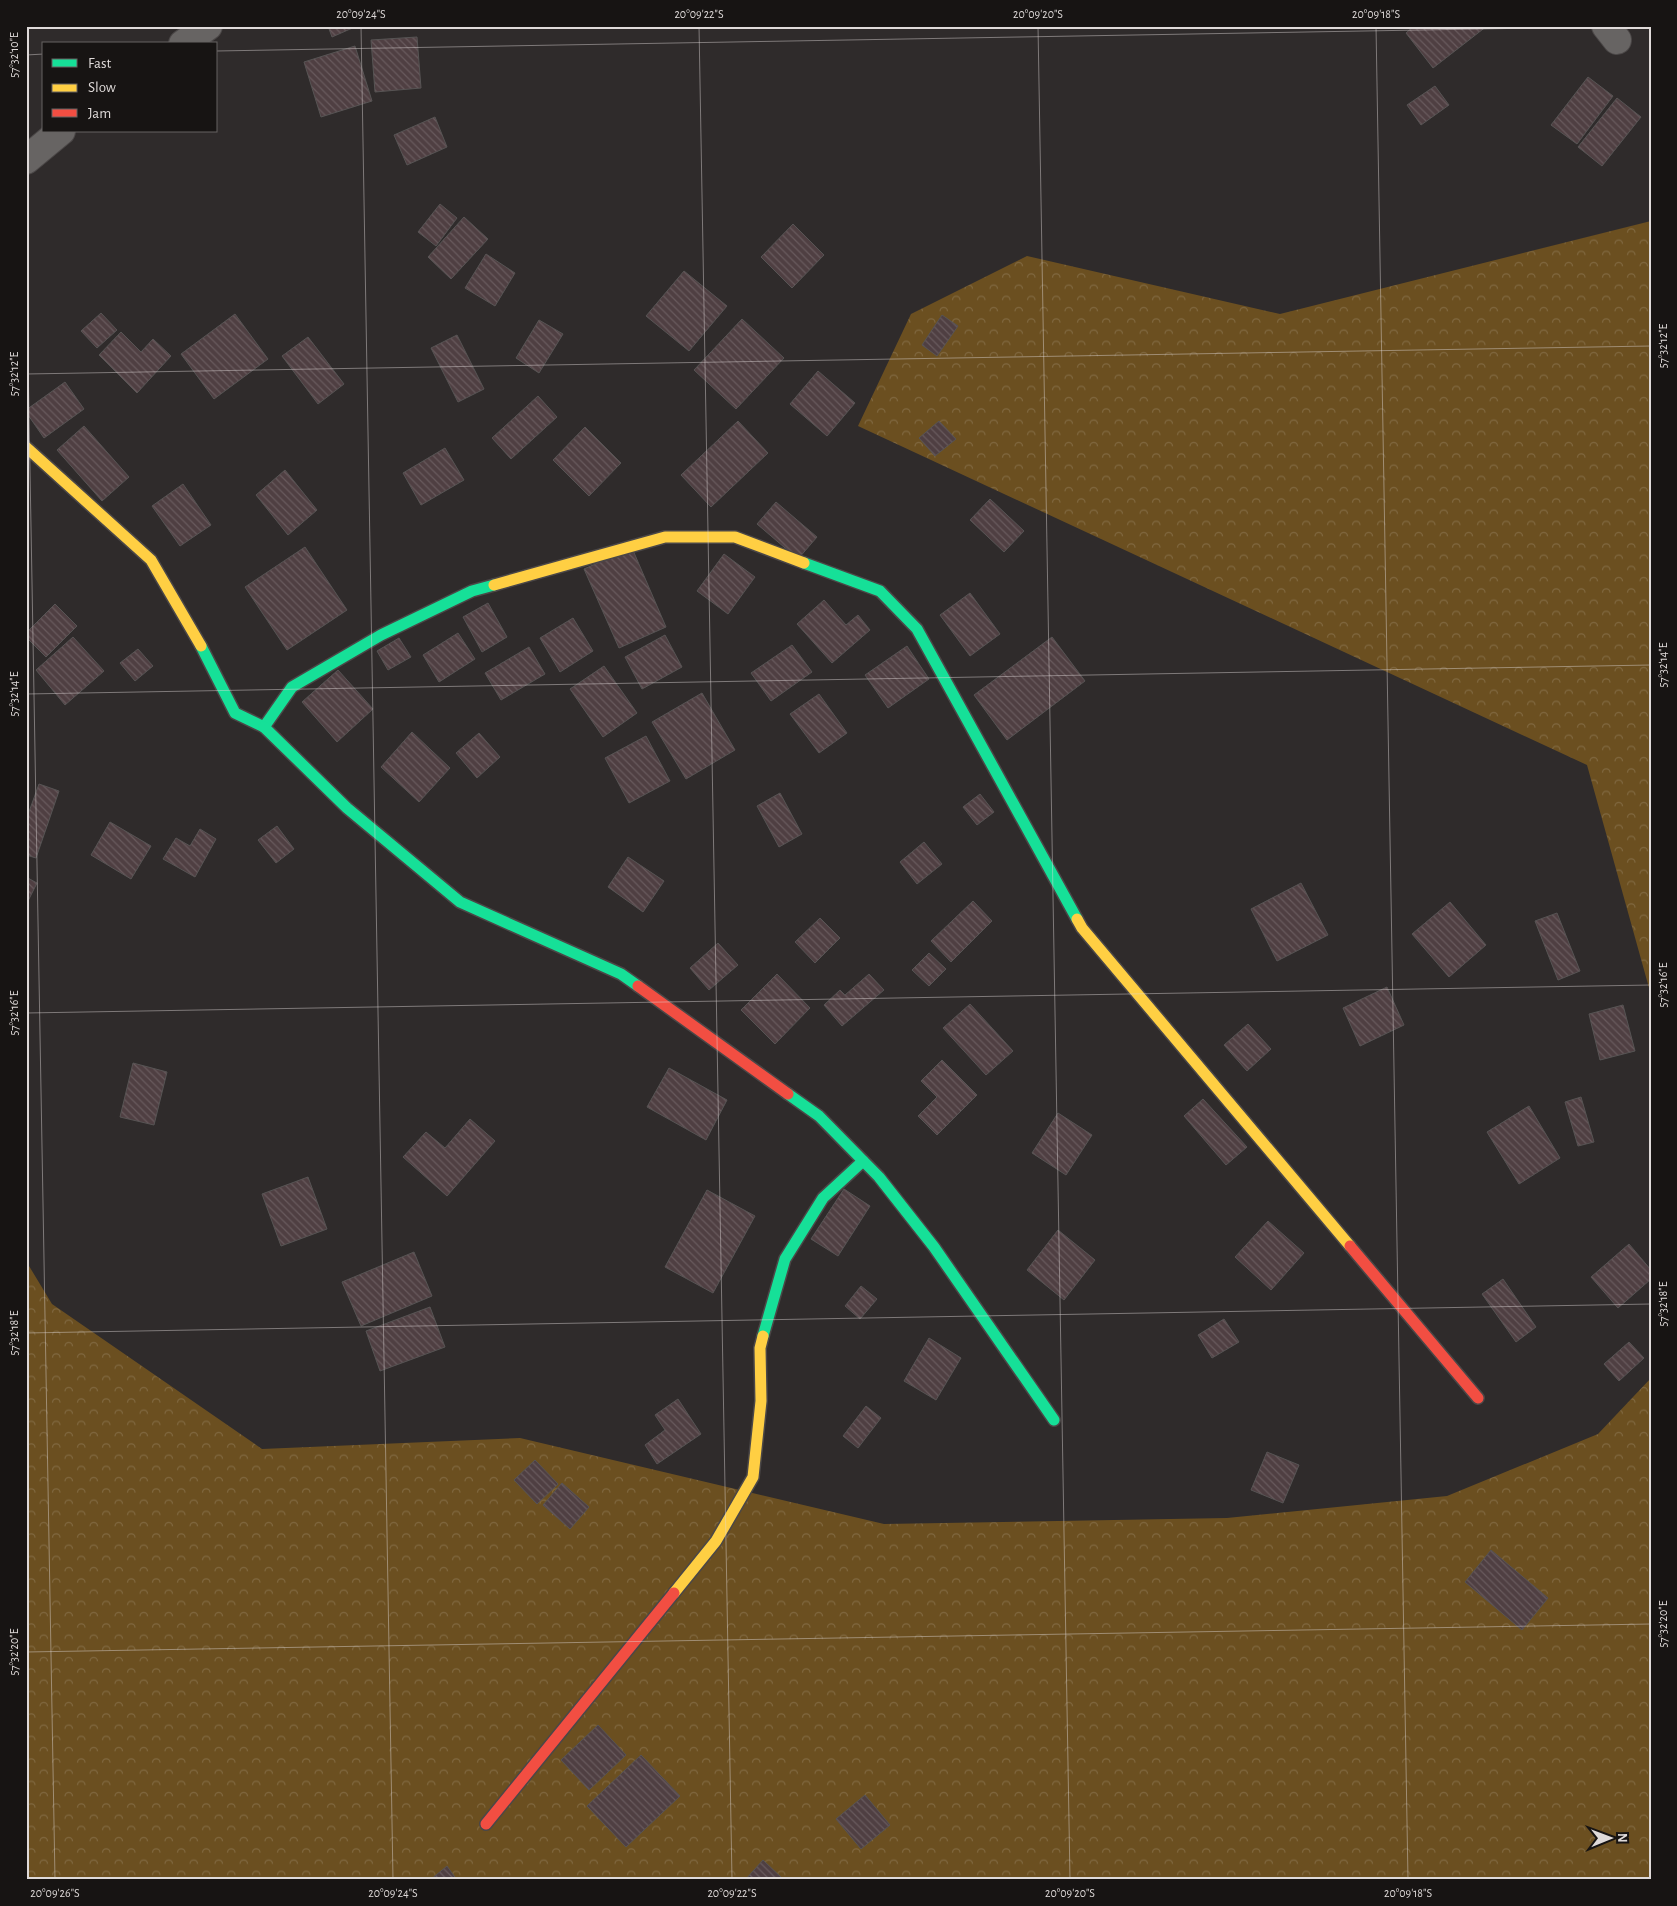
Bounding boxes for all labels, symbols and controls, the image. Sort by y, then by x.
text: 20°09'24"S [336,8,386,20]
text: 20°09'22"S [674,8,724,20]
text: 20°09'20"S [1013,8,1063,20]
text: 20°09'18"S [1352,8,1400,20]
text: 57°32'10"E [8,32,20,78]
legend [42,42,218,132]
text: Fast [88,56,112,71]
text: Slow [88,80,116,95]
text: Jam [88,106,111,121]
text: 57°32'12"E [1657,323,1669,368]
text: 57°32'12"E [8,351,20,396]
text: 57°32'14"E [1657,642,1669,687]
text: 57°32'14"E [8,671,20,716]
text: 57°32'16"E [1657,962,1669,1007]
text: 57°32'16"E [8,990,20,1035]
text: 57°32'18"E [1657,1281,1669,1326]
text: 57°32'18"E [8,1310,20,1355]
text: 57°32'20"E [1657,1600,1669,1647]
text: 57°32'20"E [8,1628,20,1675]
north arrow [1584,1814,1634,1864]
text: N [1615,1833,1629,1843]
text: 20°09'26"S [30,1887,80,1899]
text: 20°09'24"S [368,1887,418,1899]
text: 20°09'22"S [707,1887,757,1899]
text: 20°09'20"S [1045,1887,1095,1899]
text: 20°09'18"S [1384,1887,1432,1899]

